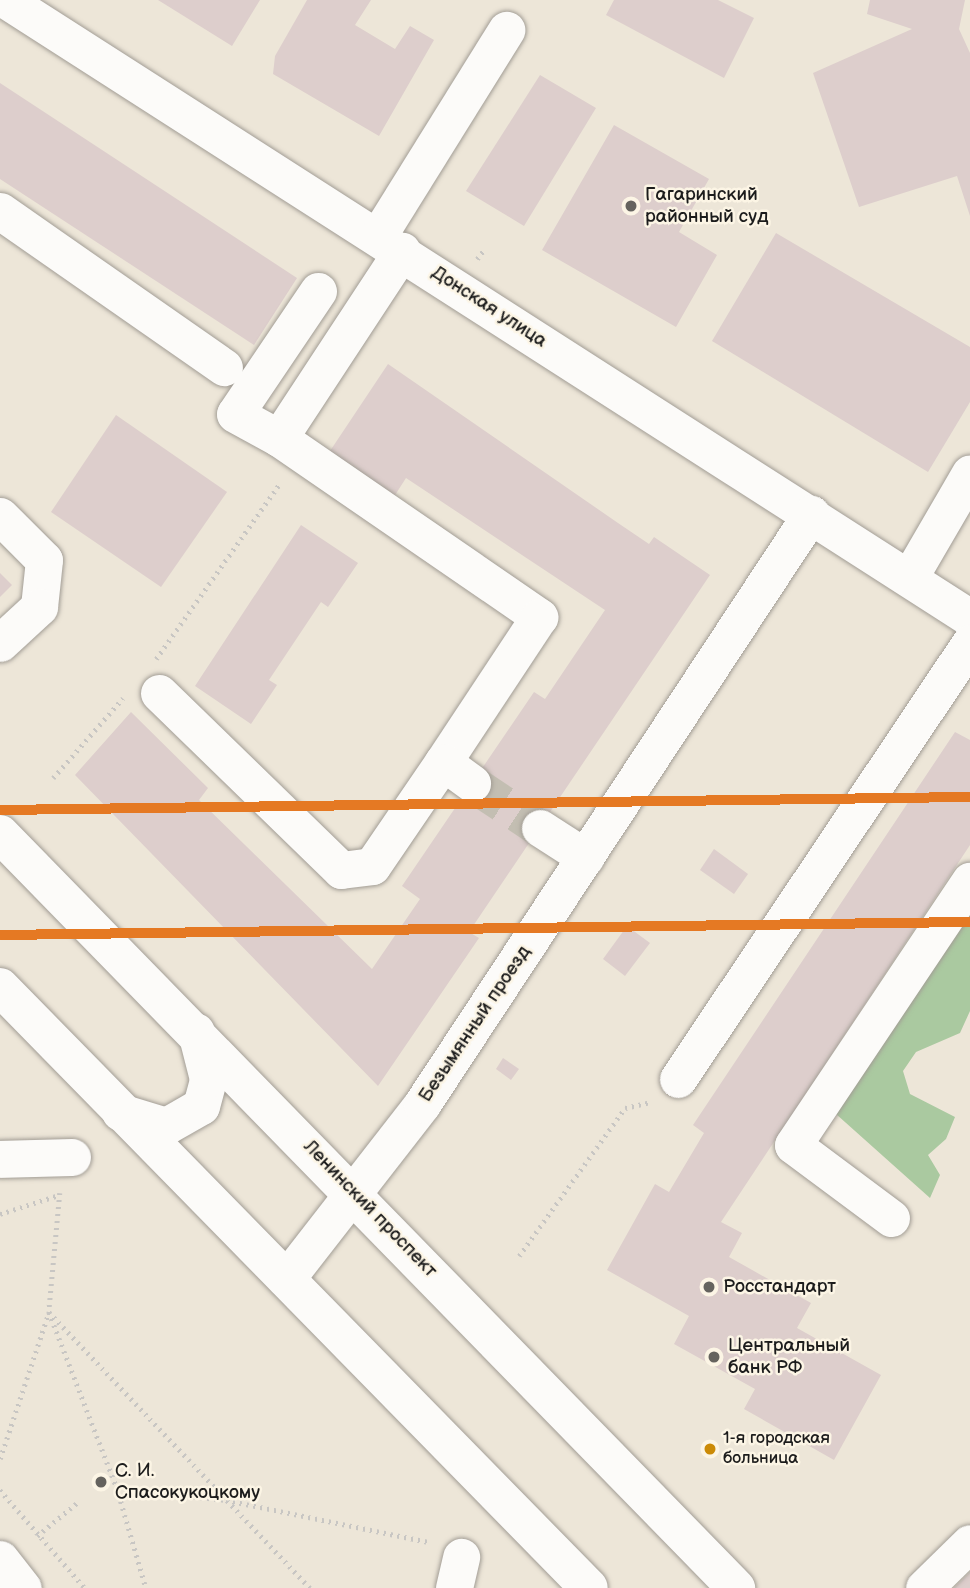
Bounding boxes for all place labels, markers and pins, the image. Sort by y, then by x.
place label: Гагаринский районный суд [645,184,768,228]
marker: Гагаринский районный суд [623,198,639,214]
place label: Росстандарт [723,1276,836,1298]
marker: Росстандарт [701,1279,717,1295]
place label: Центральный банк РФ [728,1335,850,1379]
marker: Центральный банк РФ [706,1349,722,1365]
place label: 1-я городская больница [723,1429,830,1469]
marker: 1-я городская больница [703,1442,717,1456]
place label: С. И. Спасокукоцкому [115,1460,260,1504]
marker: С. И. Спасокукоцкому [93,1474,109,1490]

